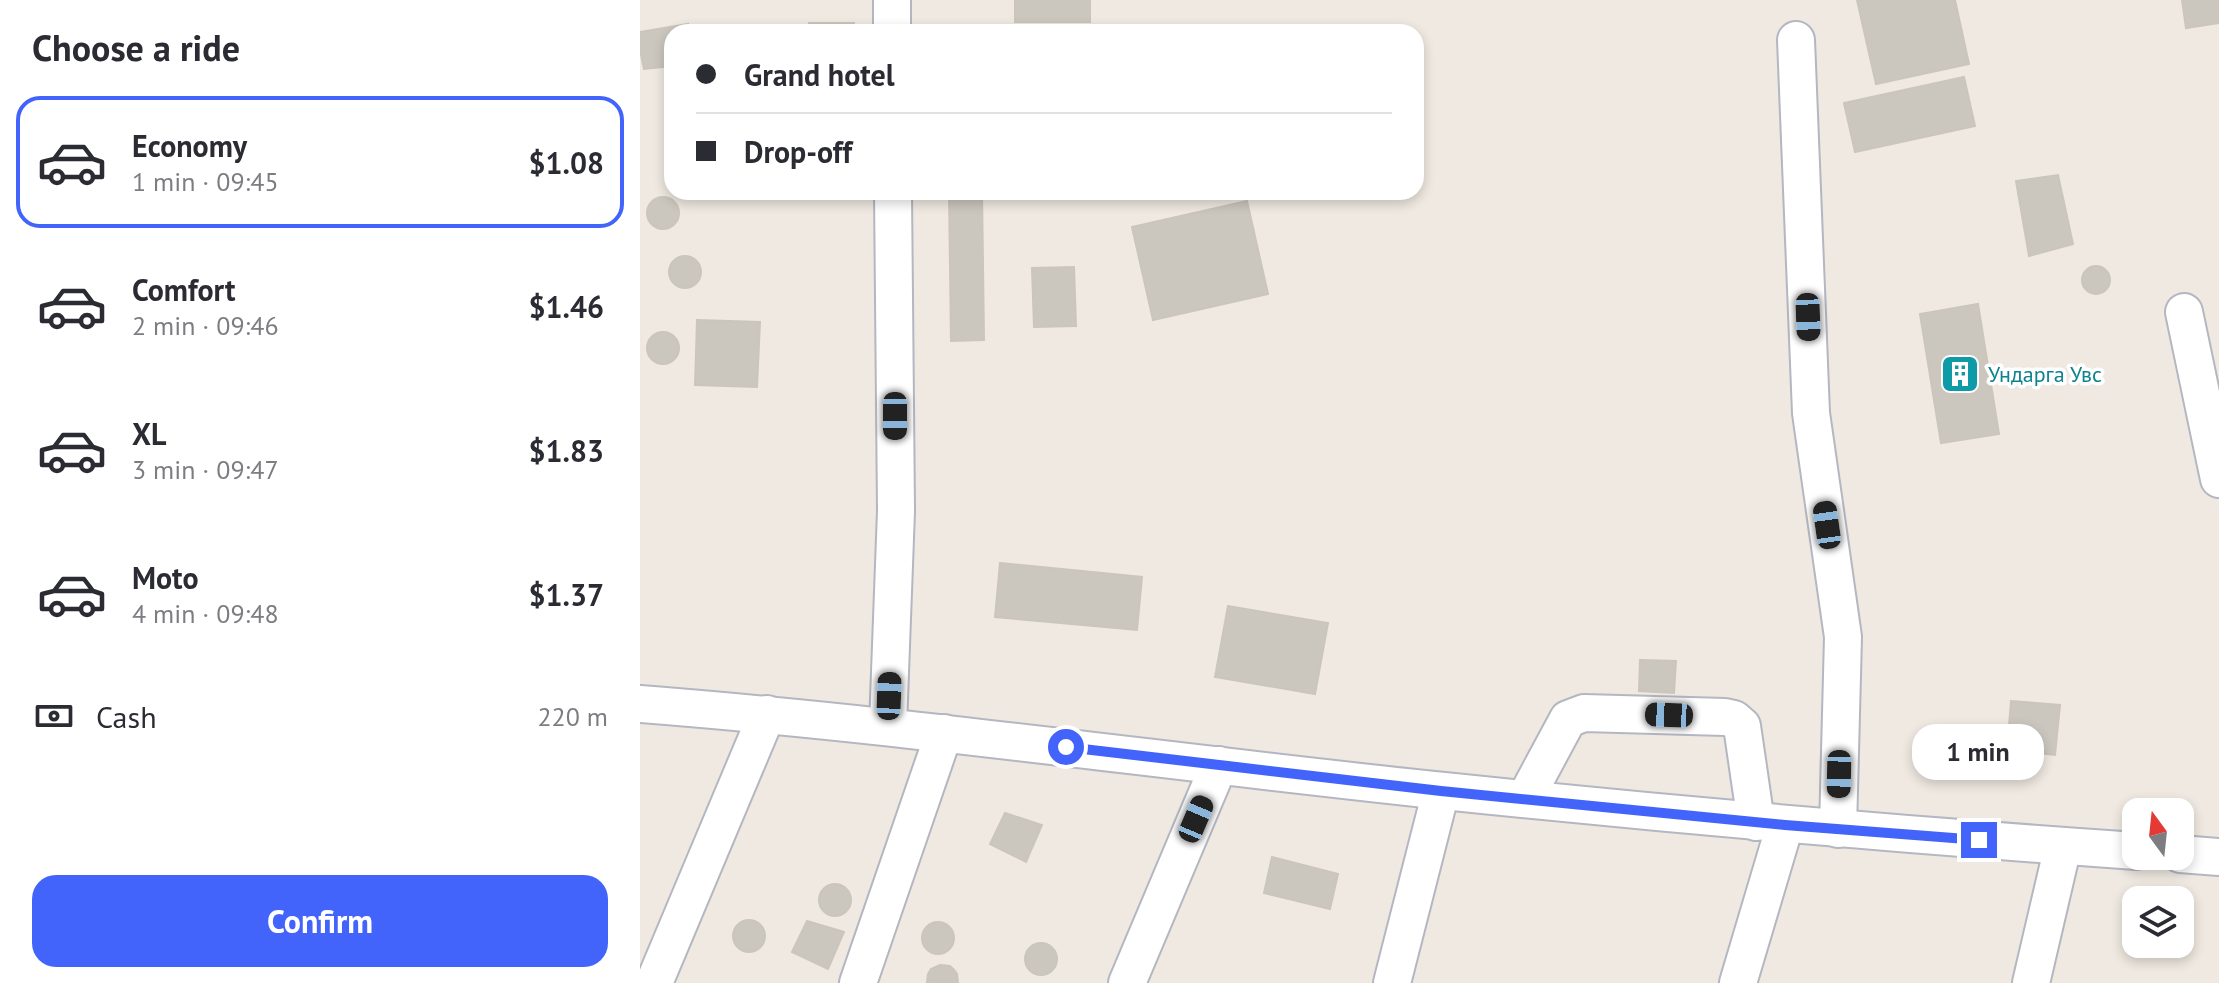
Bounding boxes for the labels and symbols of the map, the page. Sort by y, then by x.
car [1795,293,1821,341]
building icon: Ундарга Увс [1939,353,1981,395]
place label: Ундарга Увс [1988,360,2102,388]
car [883,392,907,440]
car [1812,500,1842,550]
car [876,672,902,720]
car [1645,702,1693,728]
callout: 1 min [1913,724,2045,780]
route start [1048,729,1084,765]
car [1827,750,1851,798]
car [1176,792,1216,846]
north arrow [2122,798,2194,870]
route end [1961,822,1997,858]

